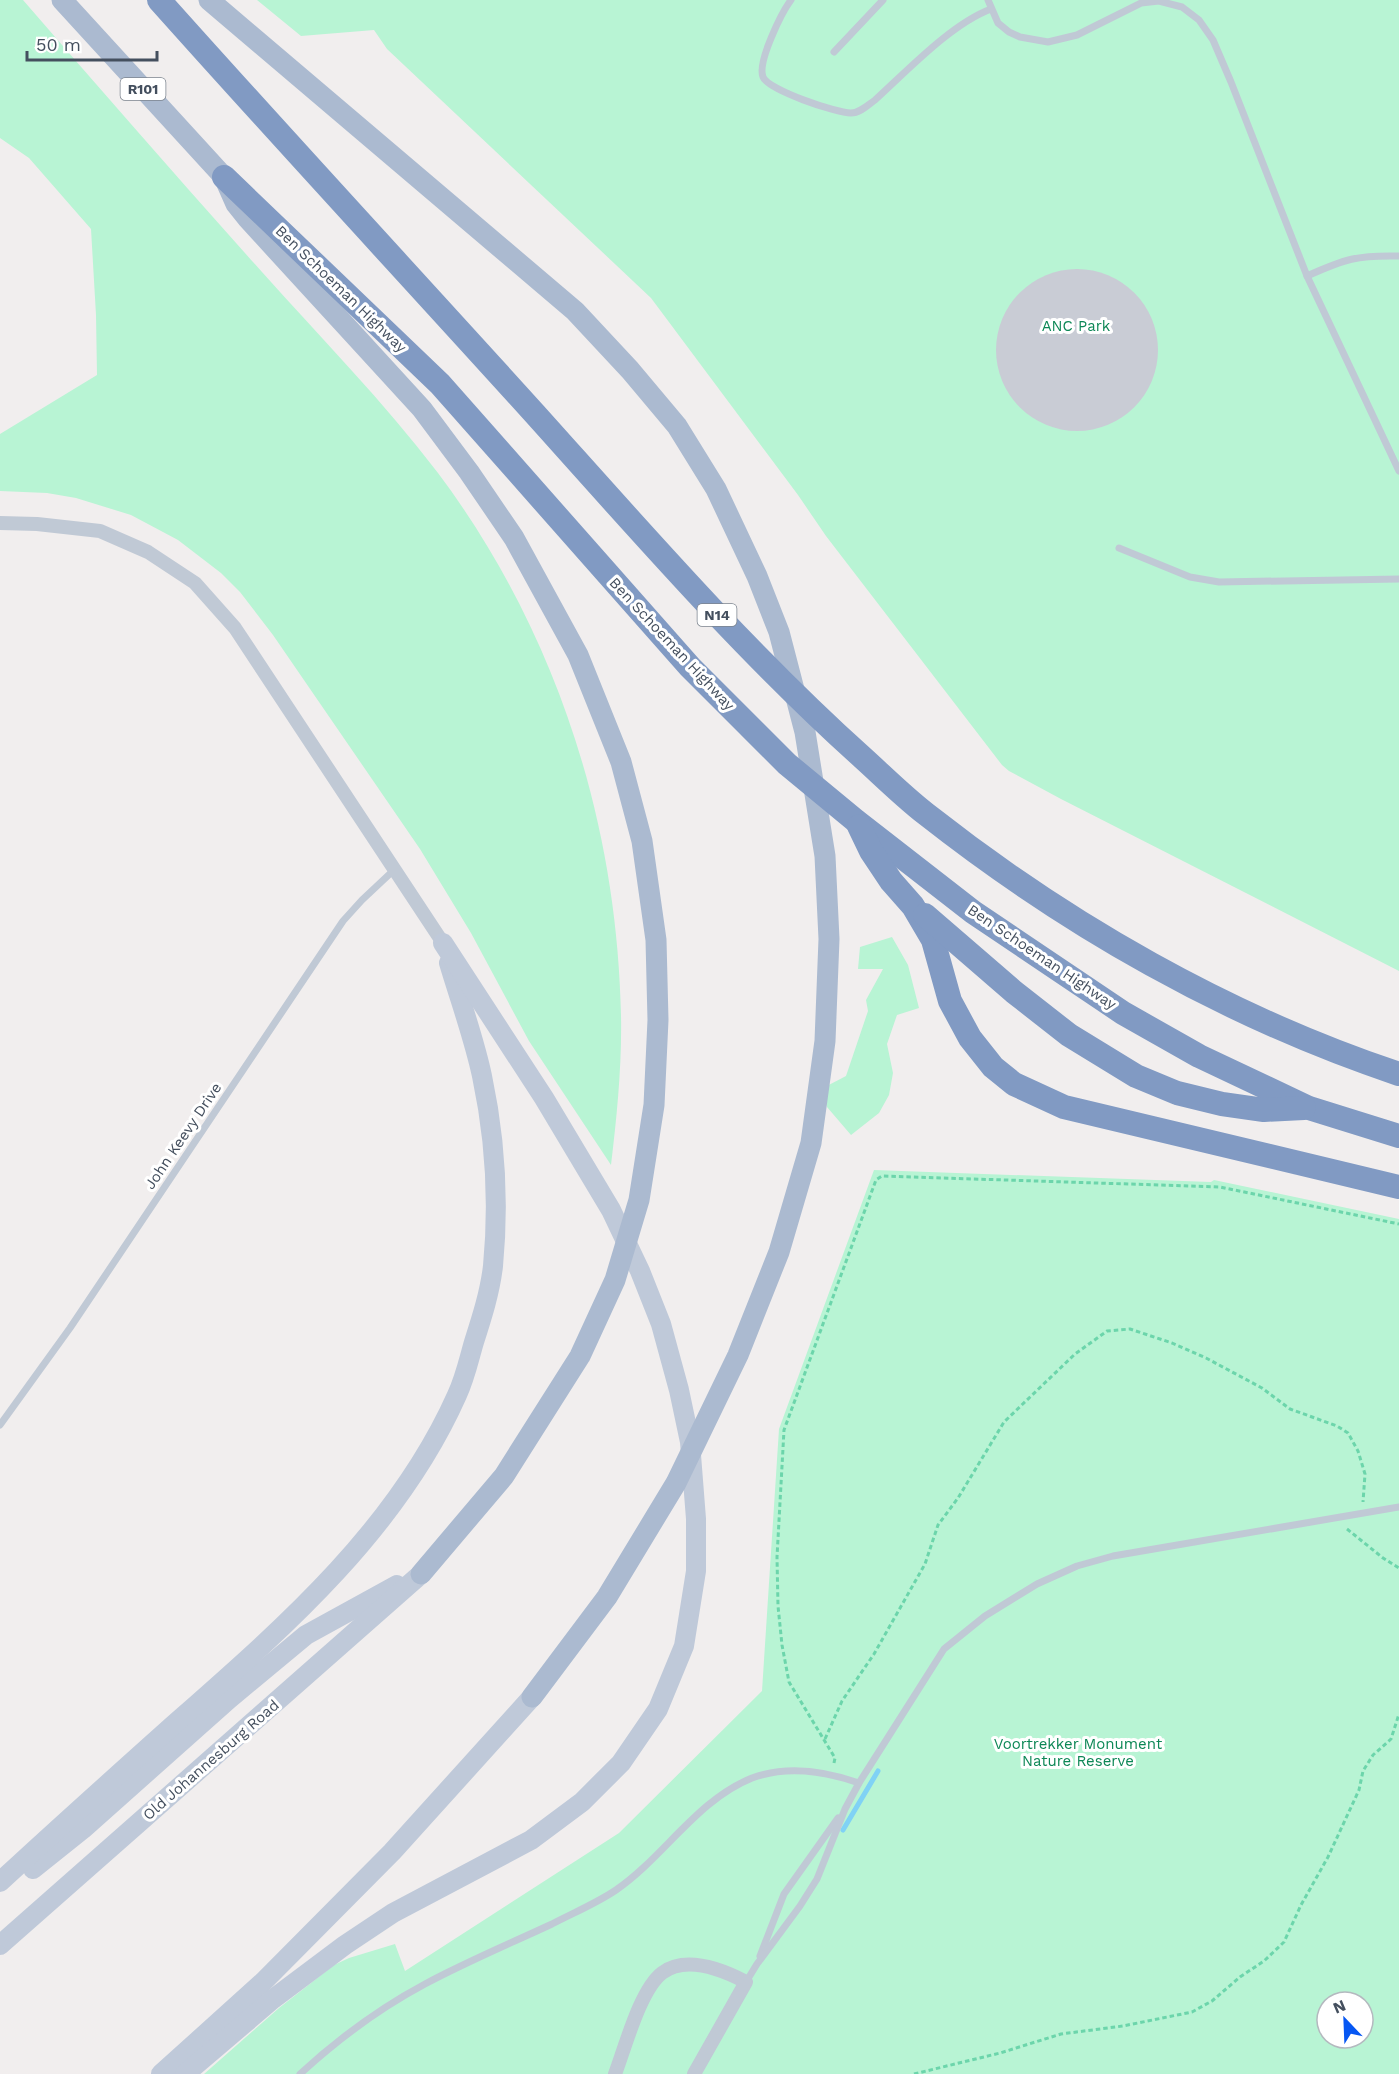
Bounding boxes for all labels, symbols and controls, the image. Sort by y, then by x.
scale bar [27,24,158,62]
text: 50 m [36,34,81,55]
road number: R101 [120,78,166,100]
street label: Ben Schoeman Highway [272,222,410,357]
park label: ANC Park [1042,317,1111,335]
street label: Ben Schoeman Highway [606,574,739,714]
road number: N14 [698,604,736,626]
street label: Ben Schoeman Highway [964,901,1120,1014]
street label: John Keevy Drive [141,1079,225,1193]
street label: Old Johannesburg Road [139,1696,283,1824]
park label: Voortrekker Monument Nature Reserve [994,1735,1163,1770]
north arrow [1315,1990,1375,2050]
text: N [1330,1996,1349,2018]

